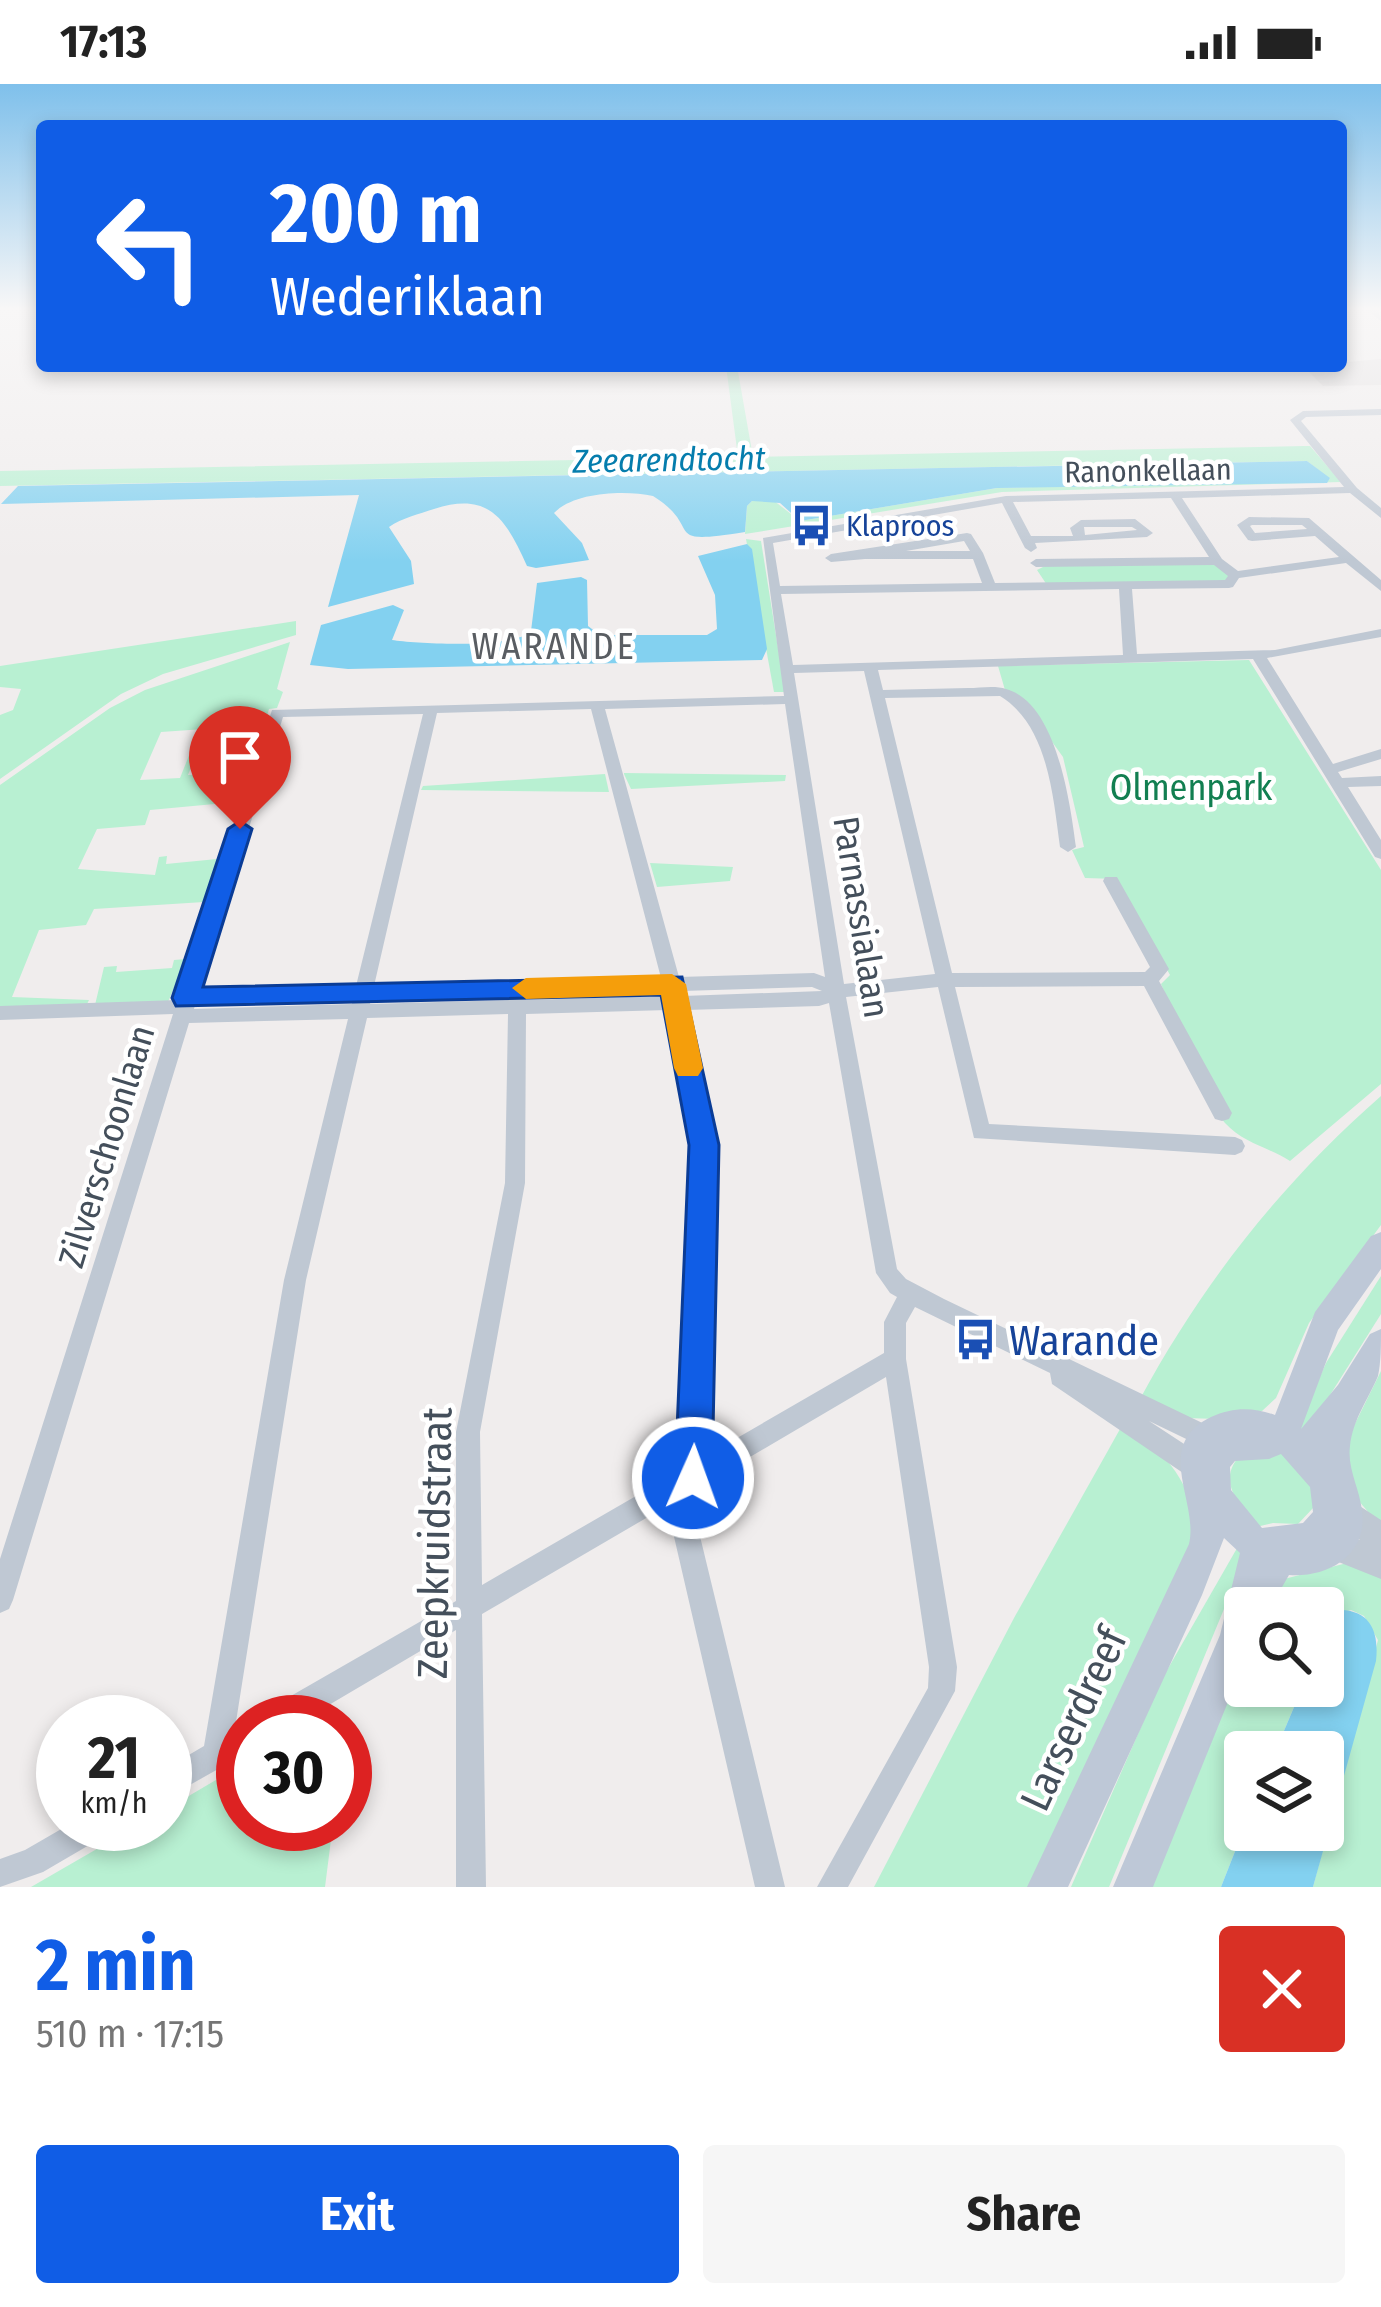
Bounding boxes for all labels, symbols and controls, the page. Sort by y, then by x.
text: 17:13 [60,15,147,69]
text: 200 m [270,163,482,264]
icon: left [72,168,228,324]
text: Wederiklaan [270,265,545,329]
water label: Zeearendtocht [571,438,766,482]
street label: Ranonkellaan [1064,452,1232,490]
bus stop icon: Klaproos [789,503,835,549]
place label: Klaproos [846,508,954,544]
district label: WARANDE [471,625,637,669]
pin [189,706,291,829]
icon: arrive [207,724,273,790]
park label: Olmenpark [1110,766,1272,810]
street label: Parnassialaan [823,813,899,1021]
street label: Zilverschoonlaan [49,1020,165,1273]
place label: Warande [1009,1316,1159,1366]
bus stop icon: Warande [952,1317,998,1363]
street label: Zeepkruidstraat [408,1406,462,1679]
position arrow [630,1415,756,1541]
map controls [1224,1587,1344,1851]
button: search [1224,1587,1344,1707]
street label: Larserdreef [1010,1617,1139,1819]
speed limit sign: 30 [216,1695,372,1851]
text: 21 [88,1722,140,1794]
button: layers [1224,1731,1344,1851]
text: km/h [81,1785,147,1821]
text: 2 min [36,1923,196,2009]
button: close [1219,1926,1345,2052]
text: 510 m · 17:15 [36,2011,224,2057]
button: Exit [36,2145,679,2283]
button: Share [703,2145,1345,2283]

